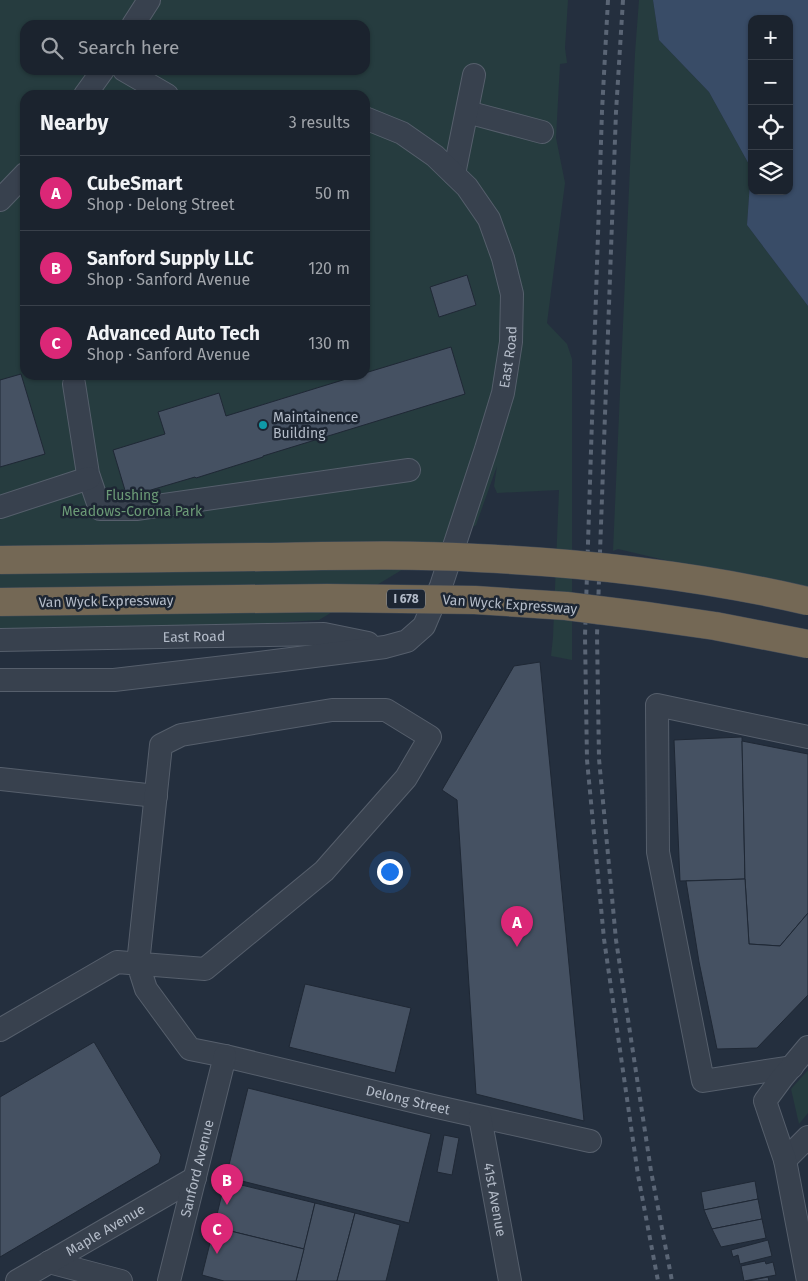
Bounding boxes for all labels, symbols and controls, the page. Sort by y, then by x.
map controls [748,15,793,195]
button: + [748,15,793,60]
search box [20,20,370,75]
icon: search [38,34,66,62]
text: Search here [78,36,179,59]
button: − [748,60,793,105]
button: locate [748,105,793,150]
text: Nearby [40,110,108,136]
text: 3 results [289,113,350,132]
button: layers [748,150,793,195]
text: CubeSmart [87,172,183,195]
text: A [51,184,61,203]
text: 50 m [315,184,350,203]
text: Shop · Delong Street [87,195,235,214]
text: Sanford Supply LLC [87,247,254,270]
text: B [51,259,61,278]
text: 120 m [308,259,350,278]
text: Shop · Sanford Avenue [87,270,250,289]
text: Advanced Auto Tech [87,322,260,345]
street label: East Road [496,326,520,389]
text: C [51,334,61,353]
text: 130 m [308,334,350,353]
text: Shop · Sanford Avenue [87,345,250,364]
place label: Maintainence Building [273,409,358,442]
marker: Maintainence Building [257,419,269,431]
park label: Flushing Meadows-Corona Park [62,487,203,520]
road number: I 678 [387,590,425,608]
street label: Van Wyck Expressway [442,591,578,618]
street label: Van Wyck Expressway [38,592,174,611]
street label: East Road [163,628,225,646]
your location [377,859,403,885]
pin: A [501,906,533,947]
street label: Delong Street [364,1082,453,1119]
street label: Sanford Avenue [177,1118,218,1219]
street label: 41st Avenue [480,1162,510,1238]
pin: B [211,1164,243,1205]
street label: Maple Avenue [63,1201,148,1260]
pin: C [201,1213,233,1254]

